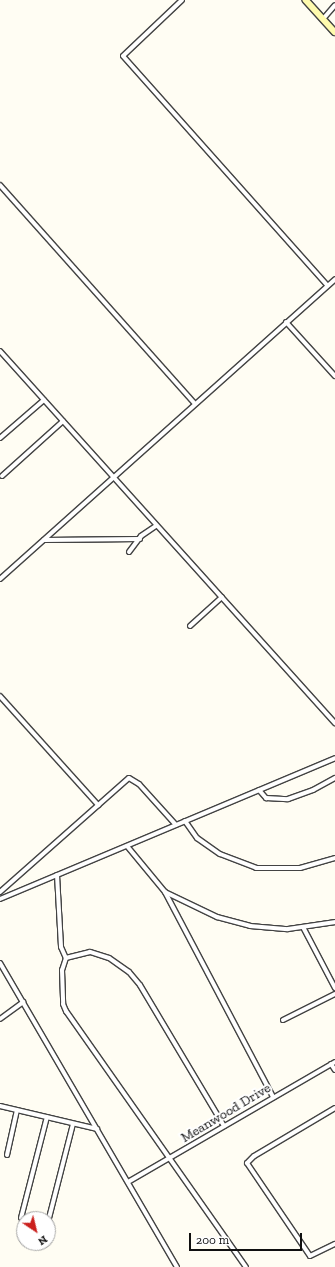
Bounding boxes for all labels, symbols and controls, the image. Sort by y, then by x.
street label: Meanwood Drive [178,1080,274,1146]
north arrow [16,1211,56,1251]
scale bar [191,1225,304,1251]
text: N [35,1233,50,1248]
text: 200 m [196,1233,229,1247]

